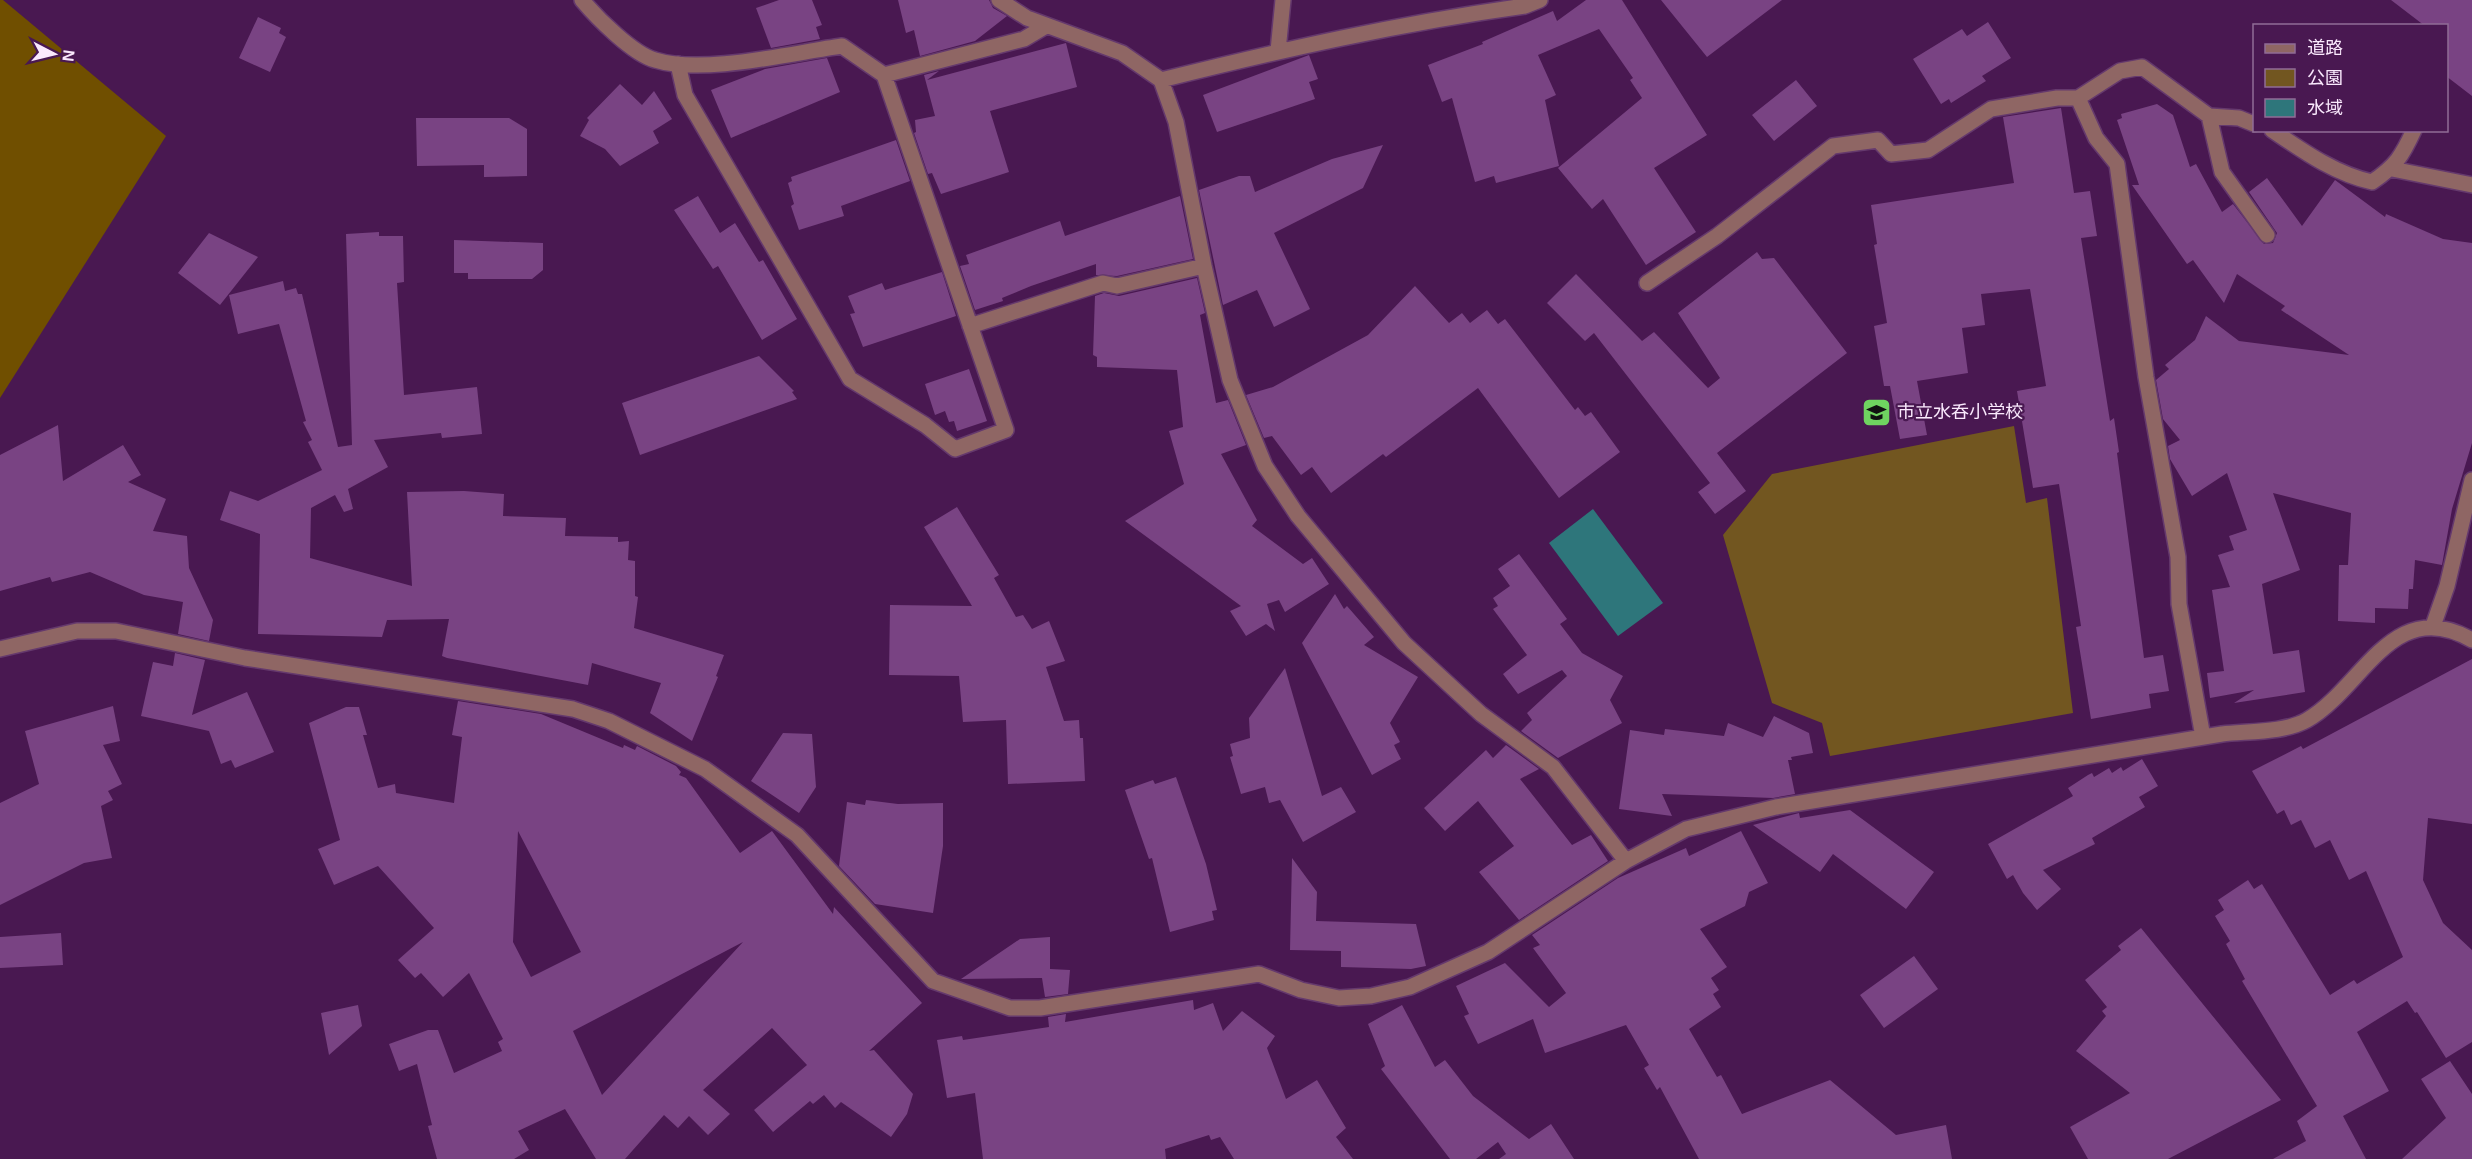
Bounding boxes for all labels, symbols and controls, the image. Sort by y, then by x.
north arrow [24,24,84,84]
legend [2253,24,2448,132]
text: 道路 [2307,38,2343,58]
text: N [59,49,78,63]
text: 公園 [2307,68,2343,88]
text: 水域 [2307,98,2343,118]
school or university icon: 市立水呑小学校 [1860,396,1892,428]
place label: 市立水呑小学校 [1897,402,2023,422]

